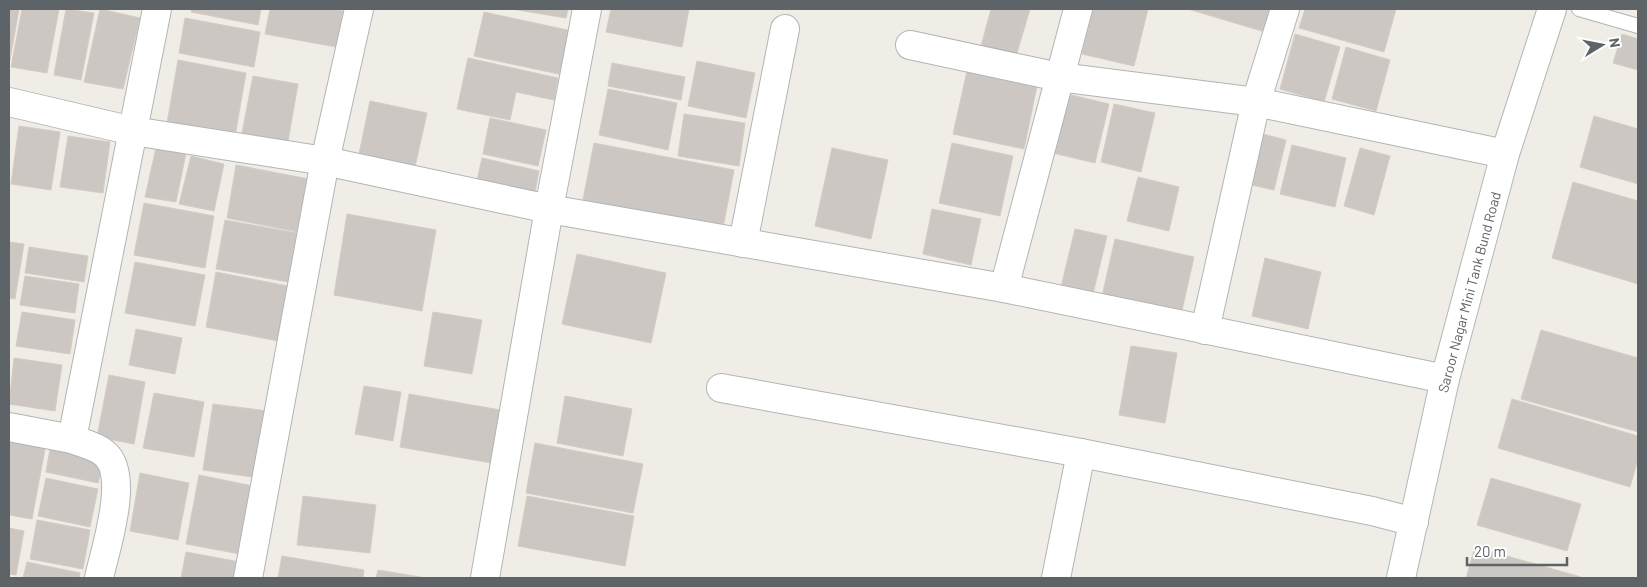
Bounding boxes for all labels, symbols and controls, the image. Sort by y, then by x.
north arrow [1577,20,1627,70]
text: N [1606,37,1624,49]
street label: Saroor Nagar Mini Tank Bund Road [1434,190,1504,394]
scale bar [1467,534,1567,566]
text: 20 m [1474,542,1506,560]

